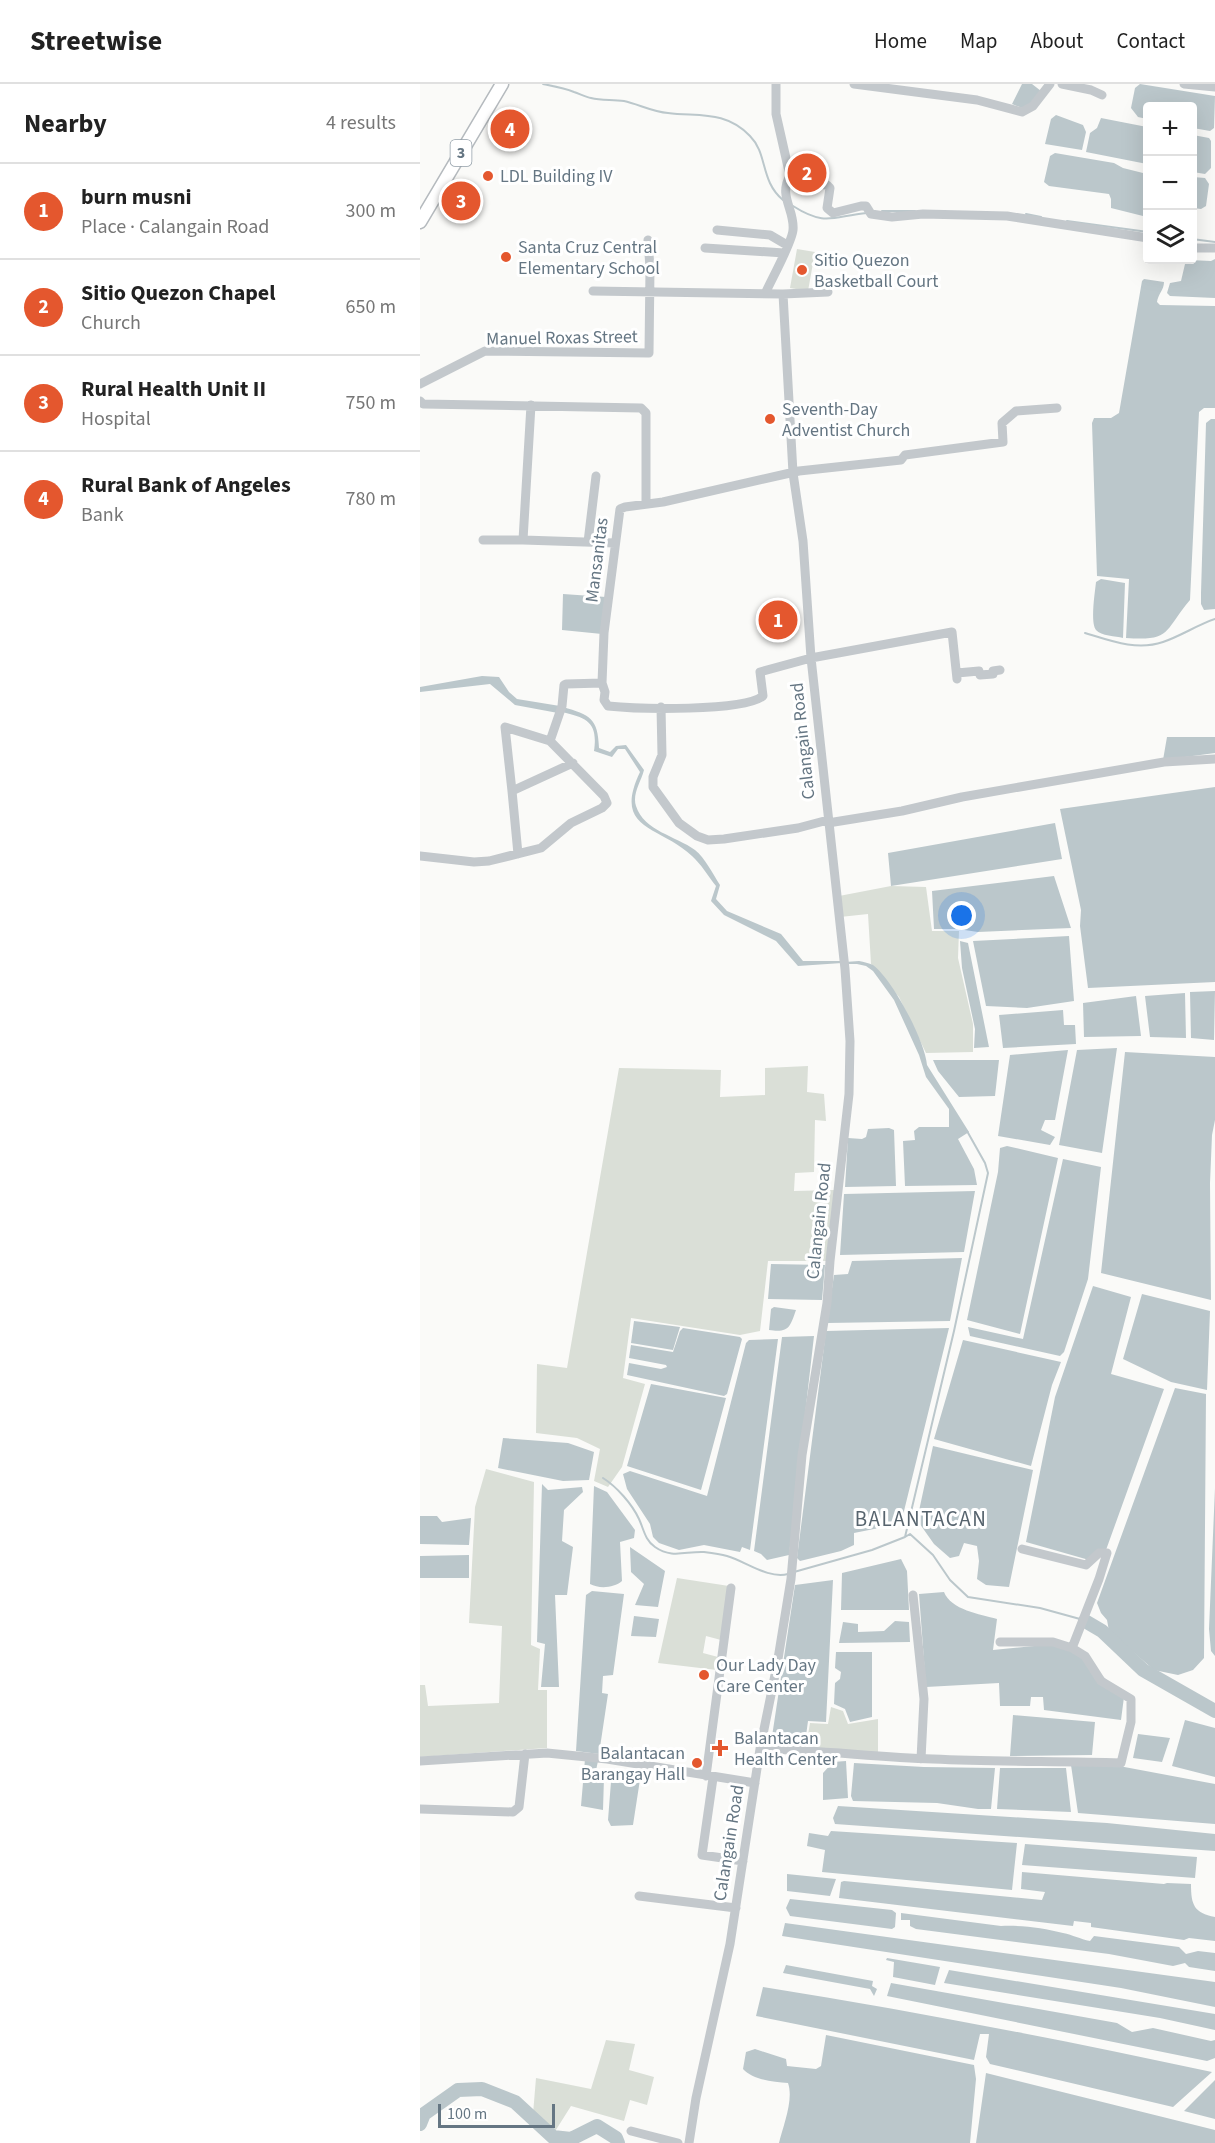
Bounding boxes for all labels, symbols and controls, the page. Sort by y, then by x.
text: Streetwise [30,21,162,61]
text: Home [874,26,927,56]
text: Map [960,26,998,56]
text: About [1031,26,1083,56]
text: Contact [1116,26,1185,56]
map controls [1143,102,1197,264]
button: + [1143,102,1197,156]
text: Nearby [24,105,107,142]
pin: 4 [490,106,530,152]
text: 4 results [326,109,396,137]
road number: 3 [450,140,471,166]
pin: 2 [788,150,826,196]
button: − [1143,156,1197,210]
place label: LDL Building IV [500,164,613,189]
marker: LDL Building IV [481,169,495,183]
pin: 3 [442,178,480,224]
text: burn musni [81,181,192,213]
text: 1 [38,197,49,225]
text: 300 m [346,197,396,225]
button: layers [1143,210,1197,264]
text: Place · Calangain Road [81,213,269,241]
place label: Santa Cruz Central Elementary School [518,235,660,281]
place label: Sitio Quezon Basketball Court [814,248,938,294]
marker: Santa Cruz Central Elementary School [499,250,513,264]
marker: Sitio Quezon Basketball Court [795,263,809,277]
text: Sitio Quezon Chapel [81,277,276,309]
text: 2 [38,293,49,321]
text: 650 m [346,293,396,321]
text: Church [81,309,141,337]
street label: Manuel Roxas Street [486,324,638,352]
text: Rural Health Unit II [81,373,266,405]
text: 3 [38,389,49,417]
text: 750 m [346,389,396,417]
place label: Seventh-Day Adventist Church [782,397,910,443]
text: Hospital [81,405,151,433]
marker: Seventh-Day Adventist Church [763,412,777,426]
text: Rural Bank of Angeles [81,469,291,501]
text: 4 [38,485,49,513]
text: 780 m [346,485,396,513]
text: Bank [81,501,124,529]
street label: Mansanitas [579,516,615,604]
pin: 1 [758,598,798,642]
street label: Calangain Road [784,681,822,801]
your location [947,901,976,930]
street label: Calangain Road [800,1161,838,1281]
district label: BALANTACAN [855,1504,987,1534]
place label: Our Lady Day Care Center [716,1653,817,1699]
marker: Our Lady Day Care Center [697,1668,711,1682]
place label: Balantacan Health Center [734,1726,838,1772]
marker: Balantacan Health Center [711,1739,729,1757]
place label: Balantacan Barangay Hall [581,1741,685,1787]
marker: Balantacan Barangay Hall [690,1756,704,1770]
street label: Calangain Road [707,1783,751,1903]
scale bar [438,2101,555,2128]
text: 100 m [447,2103,487,2125]

